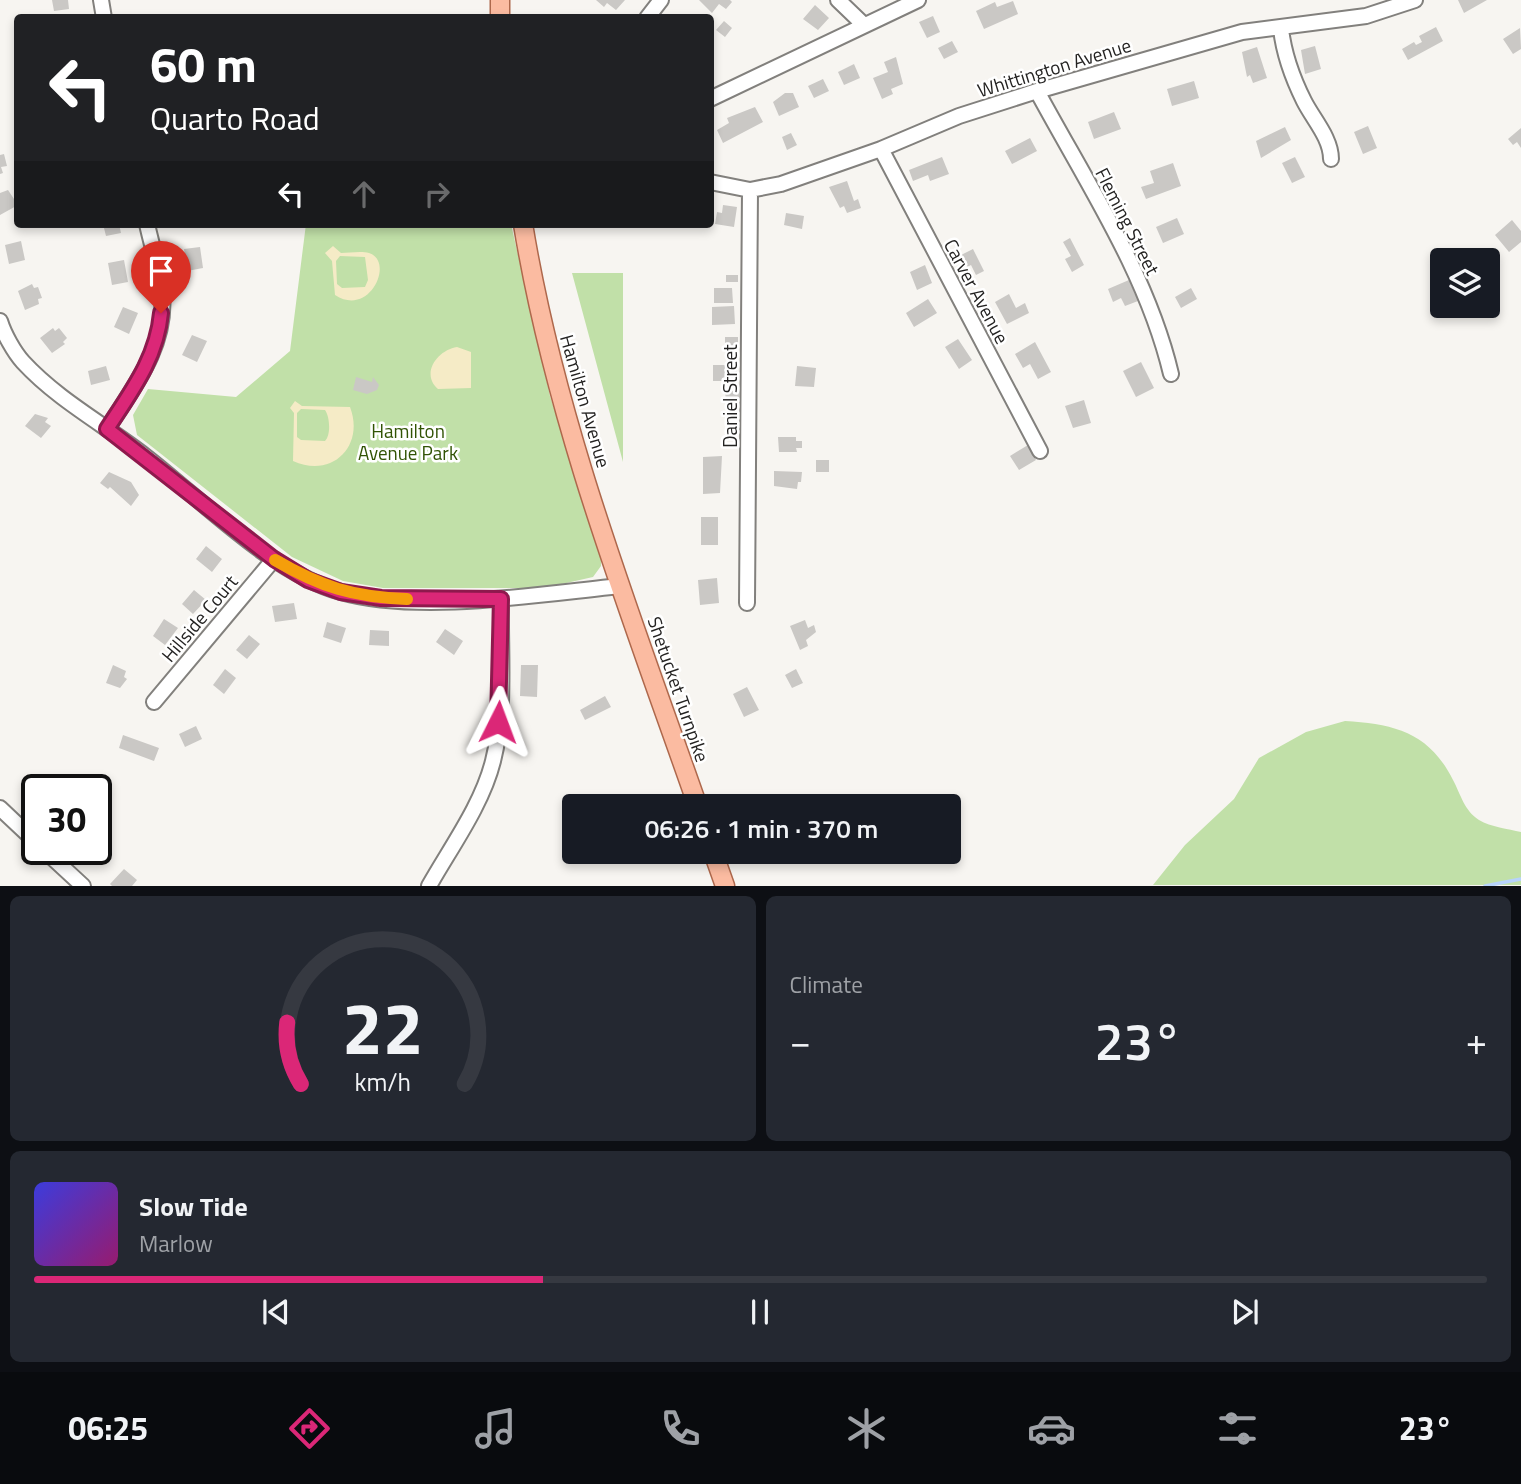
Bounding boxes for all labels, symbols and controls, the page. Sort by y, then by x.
text: 60 m [150,26,257,101]
street label: Whittington Avenue [974,30,1134,104]
icon: left [35,42,126,133]
text: Quarto Road [150,94,320,142]
street label: Fleming Street [1088,162,1168,280]
icon: left [272,175,310,213]
icon: ahead [345,175,383,213]
icon: right [418,175,456,213]
street label: Carver Avenue [937,233,1017,349]
pin [131,241,191,313]
map controls [1430,248,1500,318]
button: layers [1430,248,1500,318]
icon: arrive [142,252,180,290]
street label: Hamilton Avenue [553,331,619,471]
street label: Daniel Street [715,344,744,448]
park label: Hamilton Avenue Park [358,416,458,467]
street label: Hillside Court [154,568,244,668]
street label: Shetucket Turnpike [641,612,717,766]
position arrow [461,685,535,759]
speed limit sign: 30 [21,774,112,865]
text: 06:26 · 1 min · 370 m [645,809,878,848]
text: Climate [790,967,863,1002]
text: 22 [342,973,424,1083]
text: 23° [1095,1001,1182,1080]
text: − [790,1012,811,1070]
text: + [1466,1012,1487,1070]
text: km/h [354,1063,411,1101]
text: Slow Tide [139,1187,248,1226]
text: Marlow [139,1226,213,1261]
icon: previous [257,1293,295,1331]
icon: pause [741,1293,779,1331]
icon: next [1226,1293,1264,1331]
text: 06:25 [68,1404,148,1452]
icon: directions [285,1404,334,1453]
icon: music [471,1404,520,1453]
icon: phone [656,1404,705,1453]
icon: climate [842,1404,891,1453]
icon: car [1027,1404,1076,1453]
icon: filters [1213,1404,1262,1453]
text: 23° [1399,1404,1453,1452]

